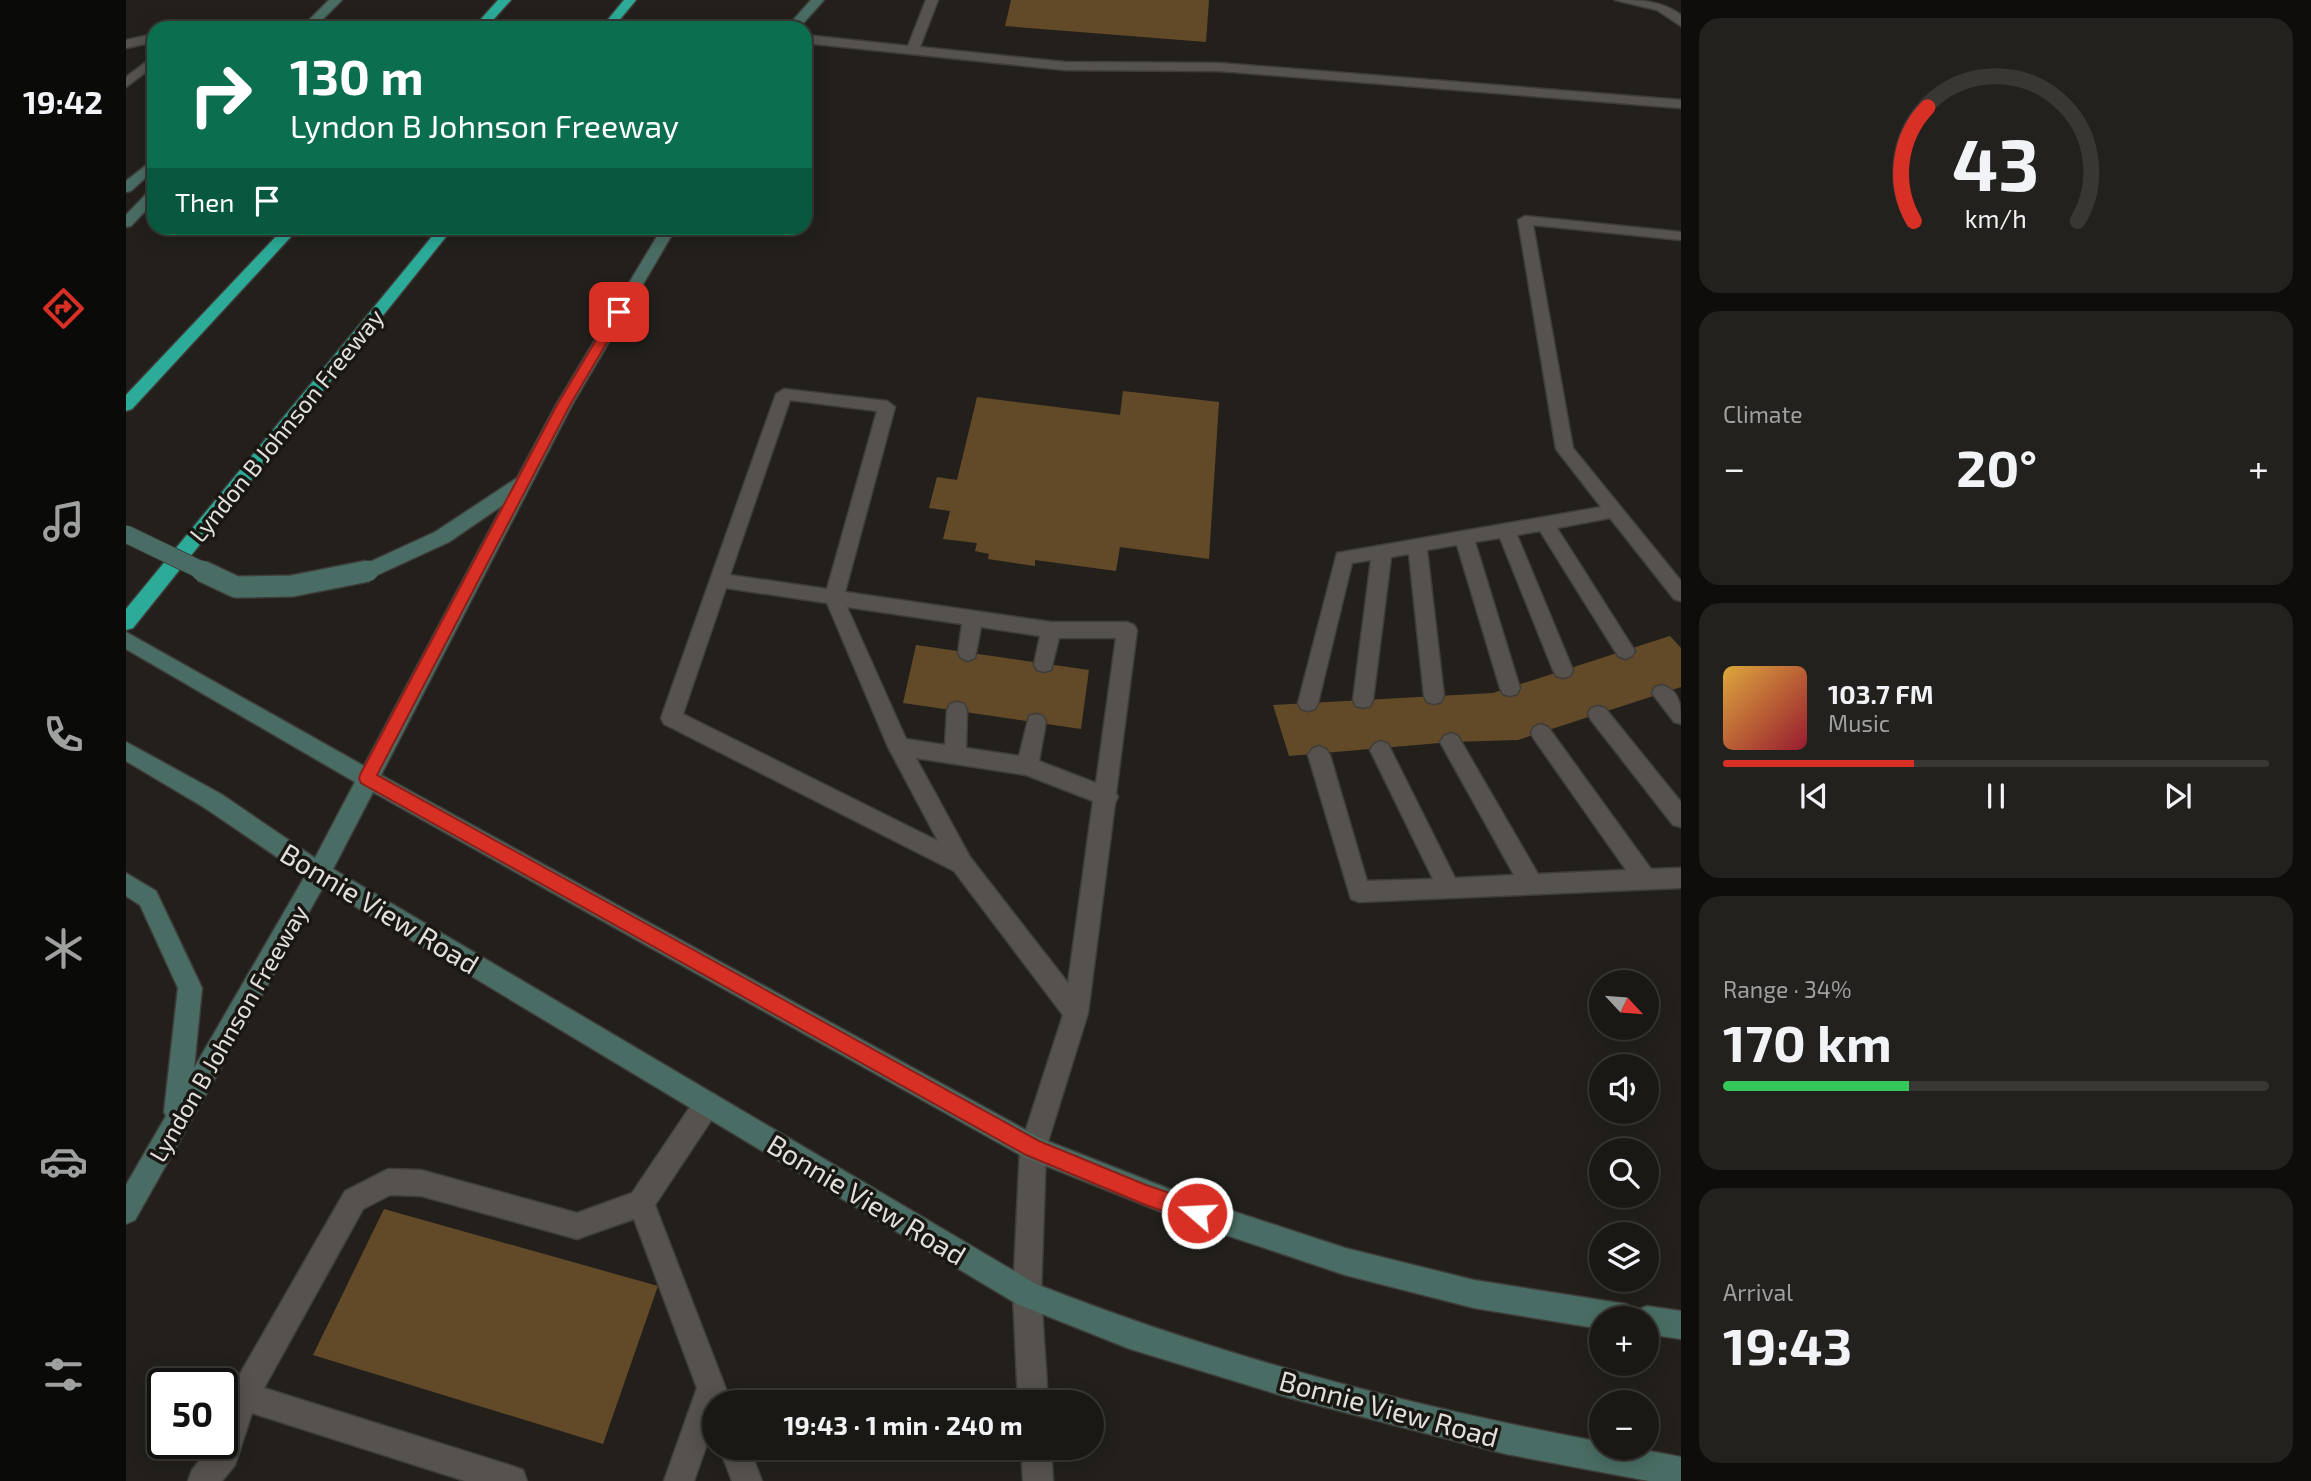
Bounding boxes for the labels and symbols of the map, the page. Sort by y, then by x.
pin [589,282,649,342]
street label: Lyndon B Johnson Freeway [183,302,389,547]
street label: Bonnie View Road [275,835,485,981]
street label: Lyndon B Johnson Freeway [143,899,314,1167]
north arrow [1589,970,1659,1040]
street label: Bonnie View Road [762,1126,972,1272]
position arrow [1160,1176,1234,1250]
street label: Bonnie View Road [1276,1362,1502,1454]
speed limit sign: 50 [147,1368,238,1459]

